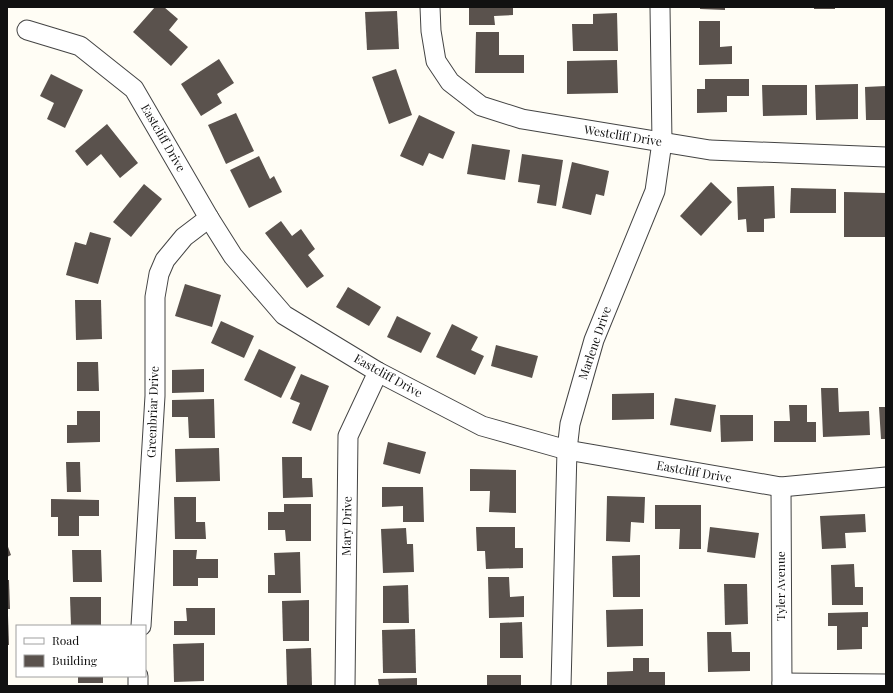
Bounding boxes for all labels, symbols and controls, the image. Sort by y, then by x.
street label: Eastcliff Drive [138,101,190,174]
street label: Westcliff Drive [582,121,663,149]
street label: Marlene Drive [574,304,614,381]
street label: Eastcliff Drive [351,350,426,401]
street label: Greenbriar Drive [142,366,162,458]
street label: Eastcliff Drive [655,457,733,485]
street label: Mary Drive [337,496,355,556]
street label: Tyler Avenue [772,551,788,621]
legend [16,625,146,677]
text: Road [52,632,79,648]
text: Building [52,652,98,668]

